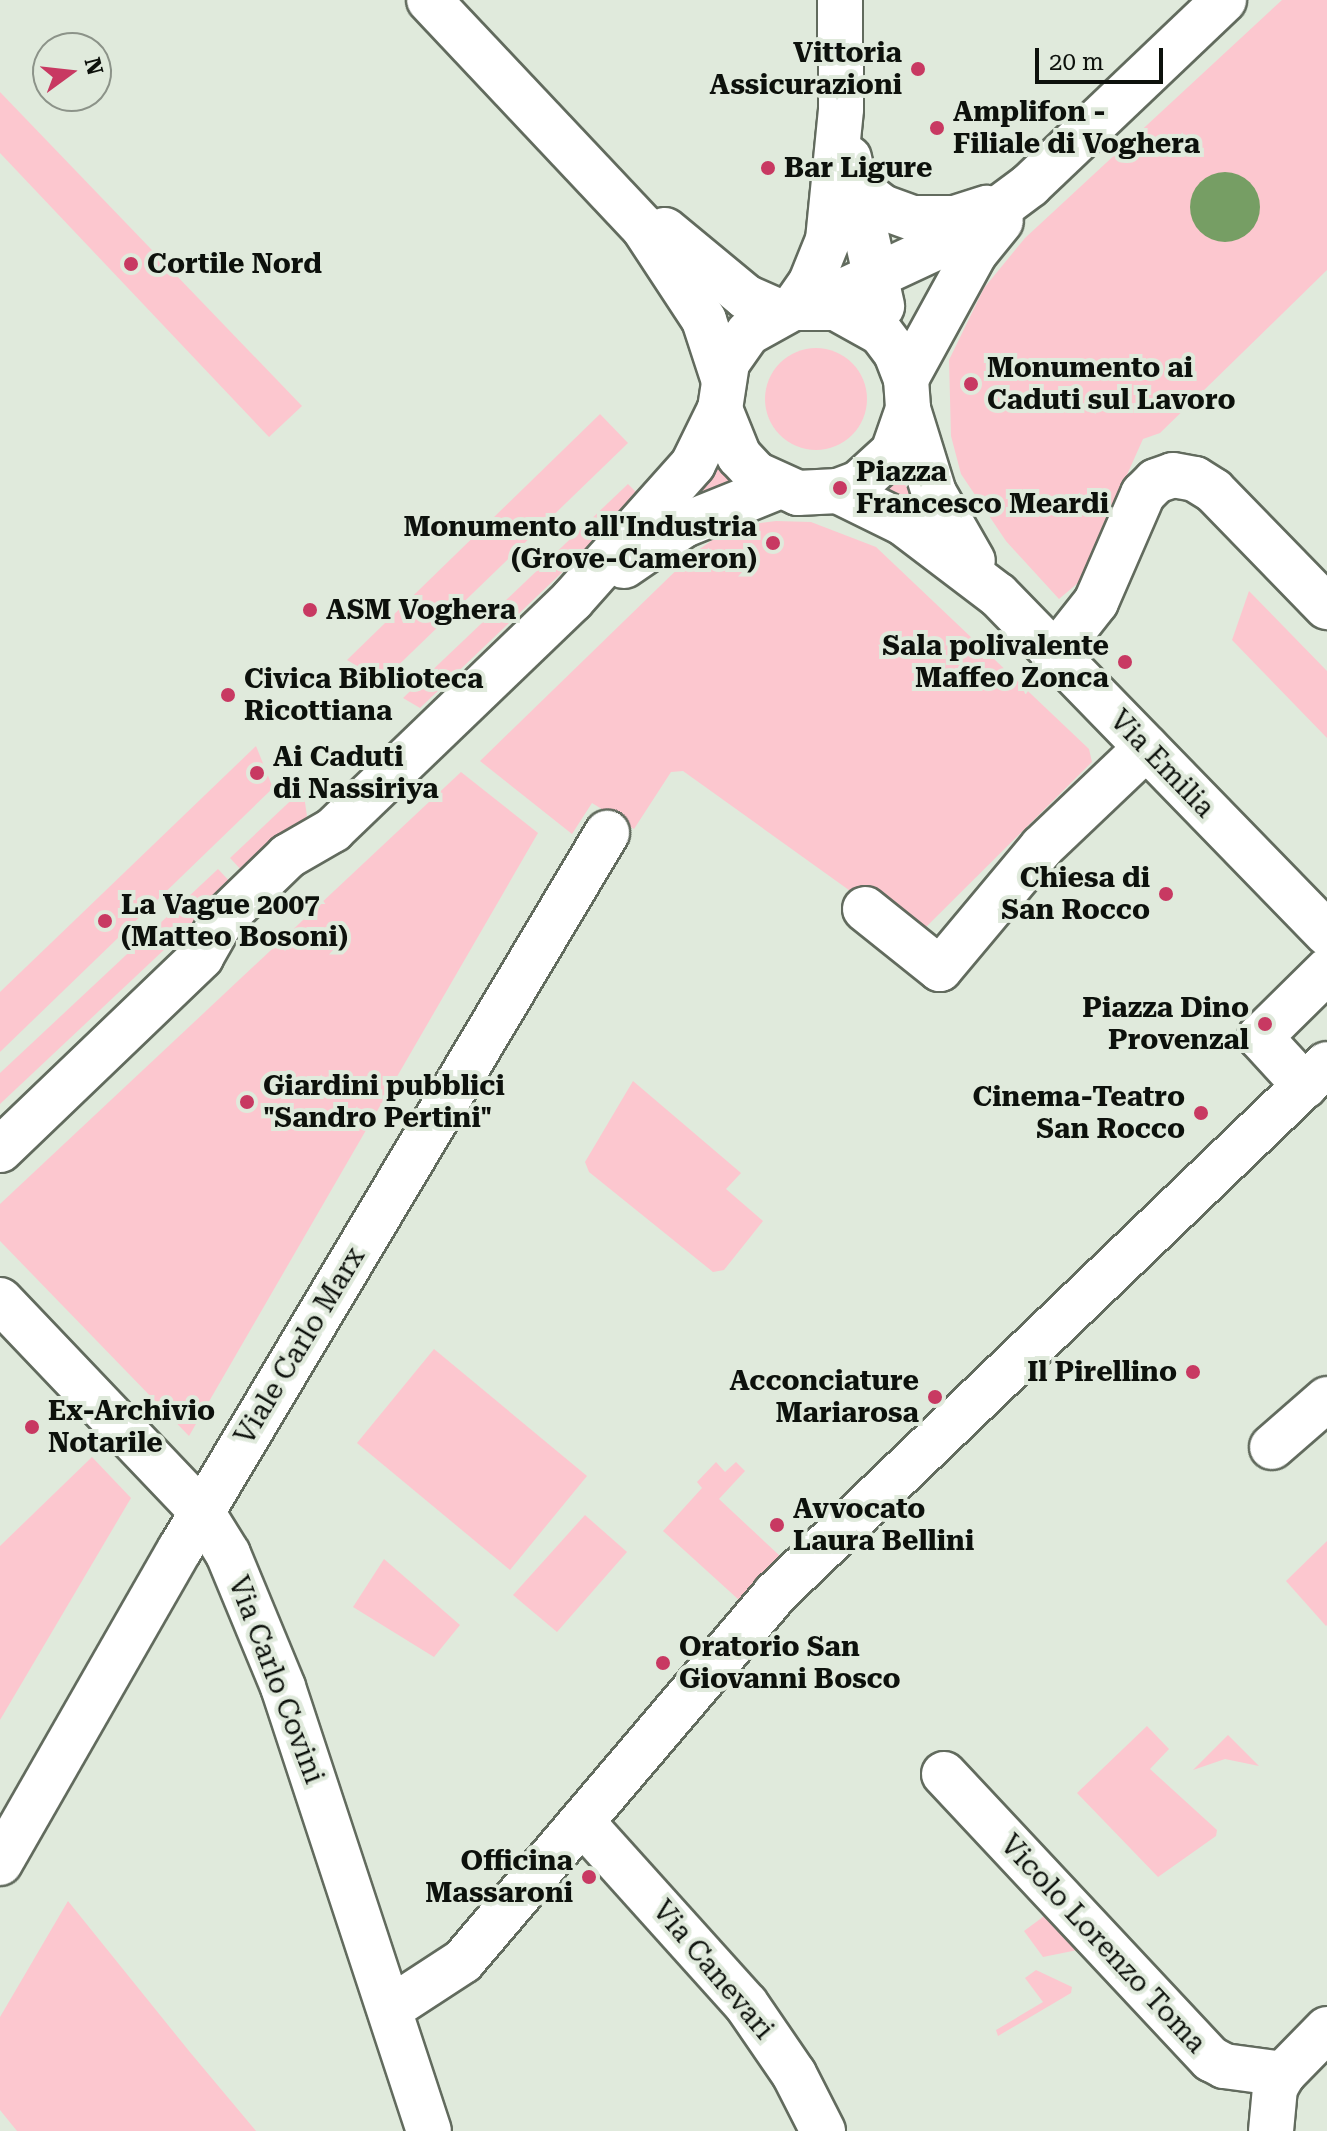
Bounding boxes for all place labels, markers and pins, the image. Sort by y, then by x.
place label: Vittoria Assicurazioni [710,36,902,102]
marker: Vittoria Assicurazioni [909,60,927,78]
place label: Amplifon - Filiale di Voghera [953,95,1200,161]
marker: Amplifon - Filiale di Voghera [928,119,946,137]
place label: Bar Ligure [784,151,933,185]
marker: Bar Ligure [759,159,777,177]
place label: Cortile Nord [147,247,322,281]
marker: Cortile Nord [122,255,140,273]
place label: Monumento ai Caduti sul Lavoro [987,351,1236,417]
marker: Monumento ai Caduti sul Lavoro [962,375,980,393]
place label: Piazza Francesco Meardi [856,455,1109,521]
marker: Piazza Francesco Meardi [831,479,849,497]
place label: Monumento all'Industria (Grove-Cameron) [403,510,757,576]
marker: Monumento all'Industria (Grove-Cameron) [764,534,782,552]
place label: ASM Voghera [326,593,516,627]
marker: ASM Voghera [301,601,319,619]
place label: Sala polivalente Maffeo Zonca [882,629,1109,695]
marker: Sala polivalente Maffeo Zonca [1116,653,1134,671]
place label: Civica Biblioteca Ricottiana [244,662,484,728]
marker: Civica Biblioteca Ricottiana [219,686,237,704]
place label: Ai Caduti di Nassiriya [273,740,439,806]
marker: Ai Caduti di Nassiriya [248,764,266,782]
place label: Chiesa di San Rocco [1001,861,1150,927]
marker: Chiesa di San Rocco [1157,885,1175,903]
place label: La Vague 2007 (Matteo Bosoni) [121,888,348,954]
marker: La Vague 2007 (Matteo Bosoni) [96,912,114,930]
place label: Piazza Dino Provenzal [1082,991,1249,1057]
marker: Piazza Dino Provenzal [1256,1015,1274,1033]
place label: Giardini pubblici "Sandro Pertini" [263,1069,505,1135]
place label: Cinema-Teatro San Rocco [973,1080,1185,1146]
marker: Giardini pubblici "Sandro Pertini" [238,1093,256,1111]
marker: Cinema-Teatro San Rocco [1192,1104,1210,1122]
place label: Il Pirellino [1027,1355,1177,1389]
marker: Il Pirellino [1184,1363,1202,1381]
place label: Acconciature Mariarosa [729,1364,919,1430]
marker: Acconciature Mariarosa [926,1388,944,1406]
place label: Ex-Archivio Notarile [48,1394,215,1460]
marker: Ex-Archivio Notarile [23,1418,41,1436]
place label: Avvocato Laura Bellini [793,1492,974,1558]
marker: Avvocato Laura Bellini [768,1516,786,1534]
place label: Oratorio San Giovanni Bosco [679,1630,901,1696]
marker: Oratorio San Giovanni Bosco [654,1654,672,1672]
place label: Officina Massaroni [425,1844,573,1910]
marker: Officina Massaroni [580,1868,598,1886]

